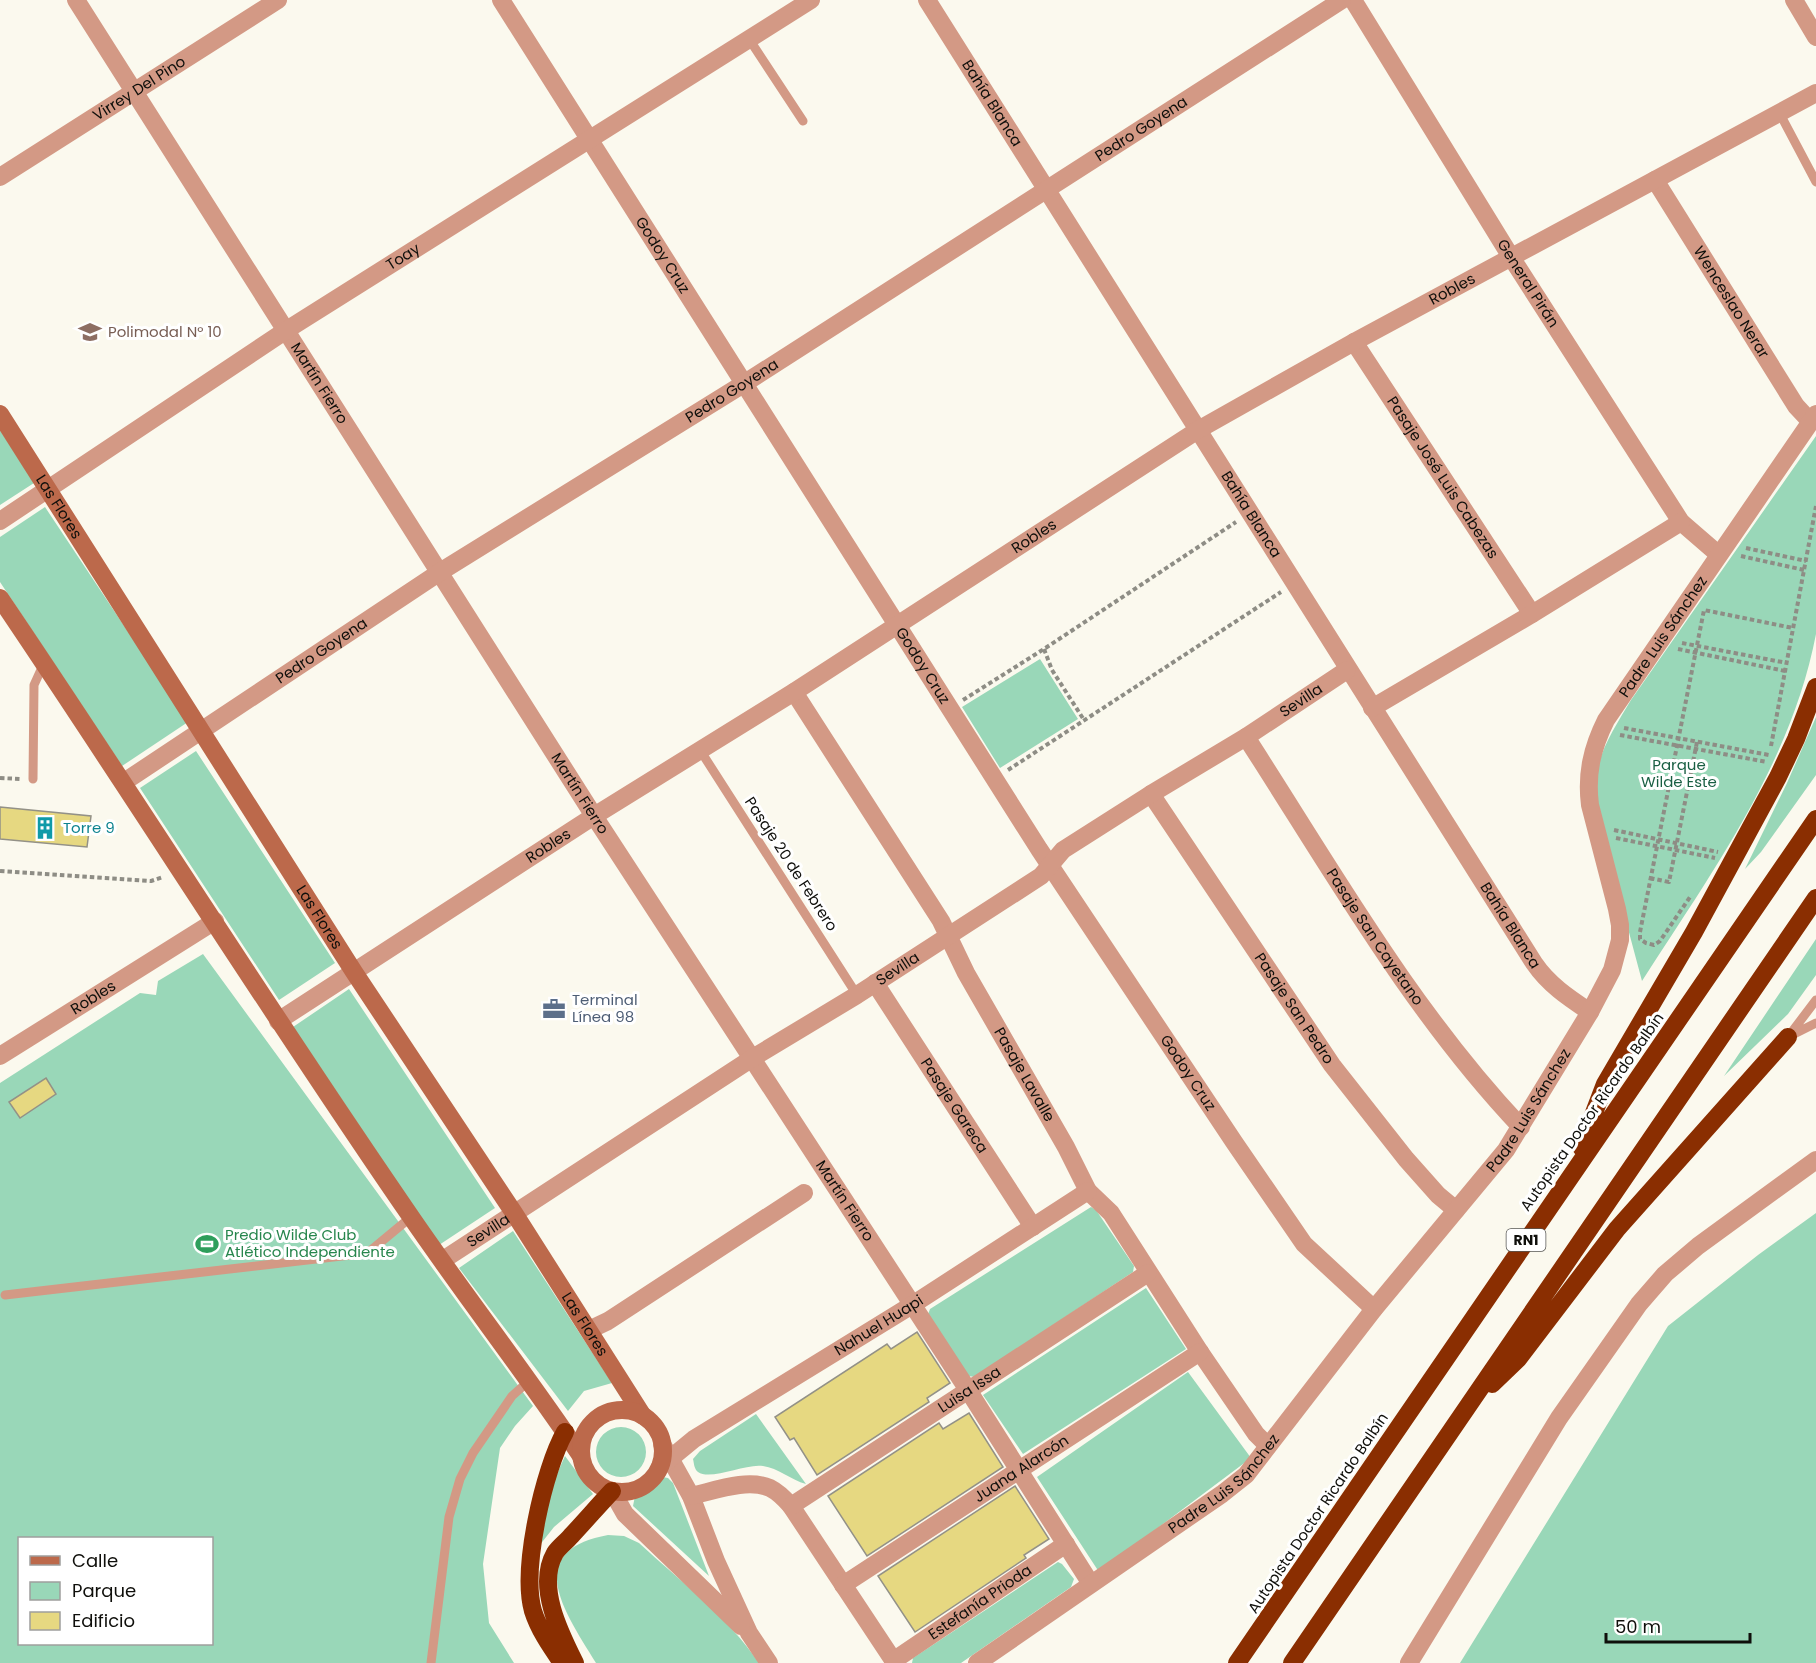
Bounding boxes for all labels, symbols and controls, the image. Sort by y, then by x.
street label: Virrey Del Pino [89,51,189,125]
street label: Bahía Blanca [957,56,1028,150]
street label: Pedro Goyena [1091,91,1191,166]
street label: Godoy Cruz [631,212,695,297]
street label: General Pirán [1492,235,1564,331]
street label: Toay [382,237,424,275]
street label: Wenceslao Nerar [1689,242,1775,362]
street label: Robles [1425,268,1479,310]
school or university icon: Polimodal N° 10 [77,319,103,345]
place label: Polimodal N° 10 [108,321,222,342]
street label: Martín Fierro [286,338,353,428]
street label: Pedro Goyena [681,353,782,427]
street label: Pasaje José Luis Cabezas [1382,392,1504,563]
street label: Bahía Blanca [1216,467,1287,561]
street label: Las Flores [31,471,88,543]
street label: Robles [1007,514,1060,558]
street label: Padre Luis Sánchez [1614,572,1712,701]
street label: Pedro Goyena [271,612,371,689]
street label: Godoy Cruz [891,623,955,708]
street label: Sevilla [1275,678,1327,722]
street label: Martín Fierro [546,749,614,838]
park label: Parque Wilde Este [1641,754,1717,792]
street label: Pasaje 20 de Febrero [740,792,843,935]
building icon: Torre 9 [32,815,58,841]
place label: Torre 9 [63,817,115,838]
street label: Robles [521,823,575,868]
street label: Pasaje San Cayetano [1322,864,1429,1010]
street label: Bahía Blanca [1476,878,1546,973]
street label: Las Flores [292,881,348,953]
street label: Sevilla [872,947,923,990]
street label: Pasaje San Pedro [1250,948,1339,1068]
street label: Robles [66,975,120,1019]
place label: Terminal Línea 98 [572,989,638,1027]
office icon: Terminal Línea 98 [541,996,567,1022]
street label: Autopista Doctor Ricardo Balbín [1515,1008,1668,1215]
street label: Pasaje Lavalle [989,1023,1060,1125]
street label: Godoy Cruz [1156,1030,1221,1115]
street label: Padre Luis Sánchez [1481,1044,1575,1176]
street label: Pasaje Gareca [916,1053,993,1157]
street label: Martín Fierro [811,1156,879,1245]
street label: Sevilla [462,1208,514,1252]
place label: Predio Wilde Club Atlético Independiente [225,1224,395,1262]
road number: RN1 [1506,1229,1546,1251]
sports icon: Predio Wilde Club Atlético Independiente [194,1231,220,1257]
street label: Las Flores [557,1288,613,1360]
street label: Nahuel Huapi [830,1290,927,1360]
street label: Luisa Issa [933,1361,1005,1417]
street label: Autopista Doctor Ricardo Balbín [1242,1408,1393,1617]
street label: Juana Alarcón [970,1429,1073,1507]
street label: Padre Luis Sánchez [1164,1429,1284,1538]
legend [18,1537,213,1645]
text: Calle [72,1548,118,1573]
street label: Estefanía Prioda [924,1559,1036,1644]
text: Parque [72,1578,136,1603]
scale bar [1606,1606,1750,1644]
text: Edificio [72,1608,135,1633]
text: 50 m [1615,1614,1661,1639]

